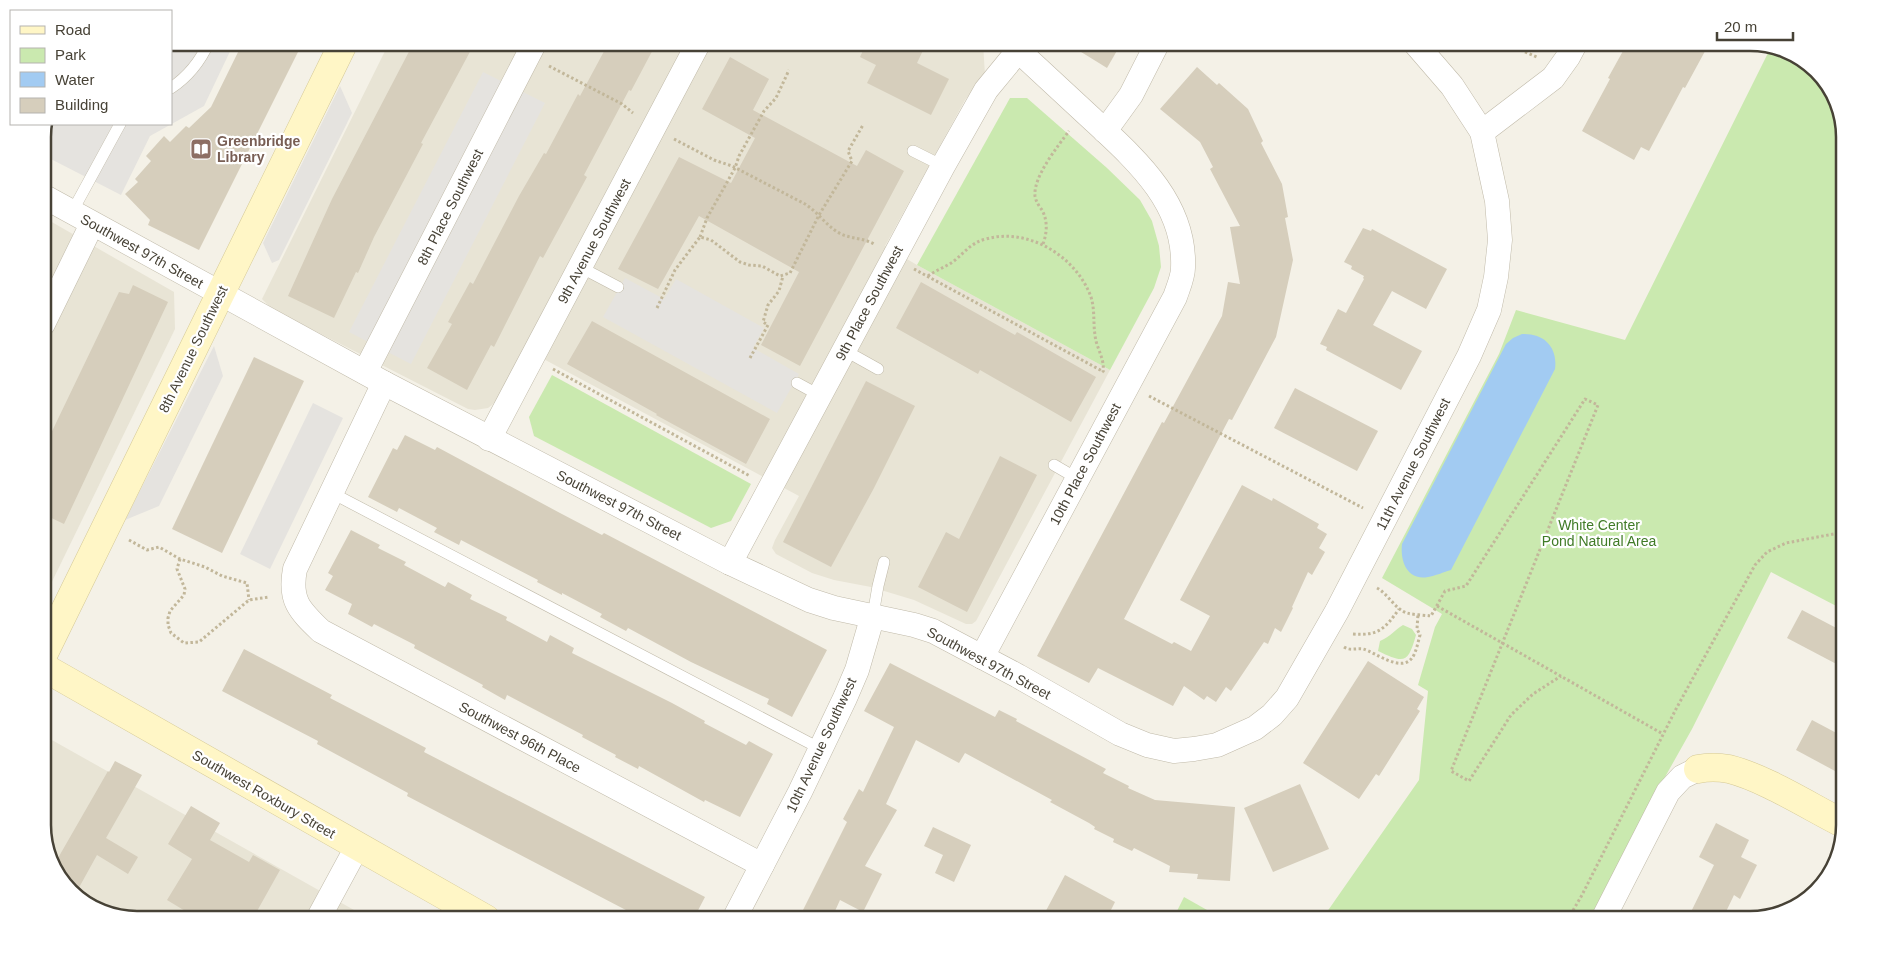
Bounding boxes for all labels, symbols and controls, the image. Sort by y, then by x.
legend [10,10,172,125]
scale bar [1717,10,1793,42]
text: 20 m [1724,18,1757,35]
text: Road [55,21,91,38]
text: Park [55,46,86,63]
text: Water [55,71,94,88]
text: Building [55,96,108,113]
place label: Greenbridge Library [217,133,300,165]
library icon: Greenbridge Library [189,137,213,161]
street label: 8th Place Southwest [414,146,486,267]
street label: 9th Avenue Southwest [554,176,634,306]
street label: Southwest 97th Street [78,211,206,291]
street label: 9th Place Southwest [832,243,906,363]
street label: 8th Avenue Southwest [155,283,231,415]
street label: 11th Avenue Southwest [1373,395,1453,533]
street label: 10th Place Southwest [1046,400,1124,528]
street label: Southwest 97th Street [554,467,684,543]
park label: White Center Pond Natural Area [1542,517,1656,549]
street label: Southwest 97th Street [924,624,1054,702]
street label: 10th Avenue Southwest [783,675,859,815]
street label: Southwest 96th Place [456,698,584,776]
street label: Southwest Roxbury Street [190,746,339,842]

